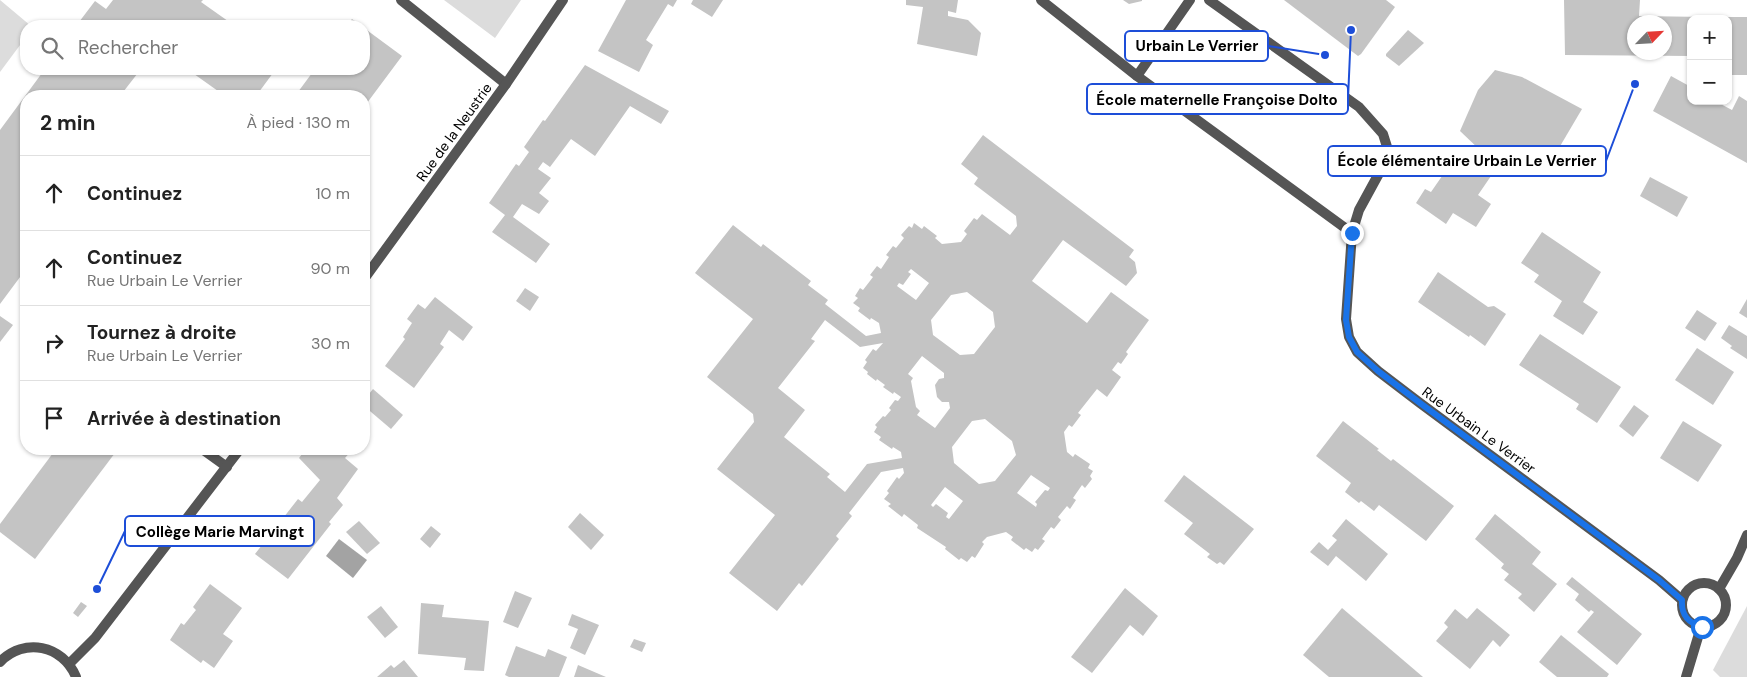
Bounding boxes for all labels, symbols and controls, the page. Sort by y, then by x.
north arrow [1627,15,1672,60]
map controls [1687,15,1732,105]
button: + [1687,15,1732,60]
search box [20,20,370,75]
callout: Urbain Le Verrier [1125,31,1268,61]
icon: search [38,34,66,62]
text: Rechercher [78,35,178,60]
text: Urbain Le Verrier [1136,36,1258,56]
button: − [1687,60,1732,105]
street label: Rue de la Neustrie [412,79,496,185]
callout: École maternelle Françoise Dolto [1087,84,1348,114]
text: École maternelle Françoise Dolto [1096,90,1338,110]
text: 2 min [40,109,96,137]
text: À pied · 130 m [247,112,350,133]
callout: École élémentaire Urbain Le Verrier [1328,146,1606,176]
text: École élémentaire Urbain Le Verrier [1338,151,1596,171]
icon: ahead [40,179,68,207]
text: Continuez [87,181,182,206]
text: 10 m [316,183,350,204]
route end [1341,222,1364,245]
text: Continuez [87,245,182,270]
icon: ahead [40,254,68,282]
text: 90 m [310,258,350,279]
text: Rue Urbain Le Verrier [87,270,242,291]
text: Tournez à droite [87,320,237,345]
icon: right [40,329,68,357]
text: 30 m [311,333,350,354]
text: Rue Urbain Le Verrier [87,345,242,366]
street label: Rue Urbain Le Verrier [1419,383,1539,477]
icon: arrive [40,404,68,432]
text: Arrivée à destination [87,406,281,431]
callout: Collège Marie Marvingt [125,516,314,546]
text: Collège Marie Marvingt [136,522,304,542]
route start [1691,616,1714,639]

